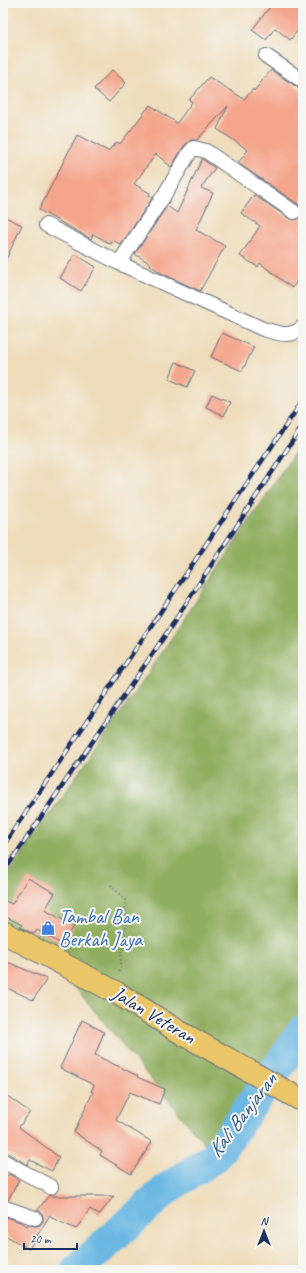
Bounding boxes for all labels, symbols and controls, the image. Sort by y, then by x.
place label: Tambal Ban Berkah Jaya [59,904,143,952]
shop icon: Tambal Ban Berkah Jaya [40,920,56,936]
street label: Jalan Veteran [107,980,201,1050]
water label: Kali Banjaran [202,1066,283,1162]
north arrow [244,1211,284,1251]
text: N [261,1214,270,1228]
scale bar [24,1225,77,1251]
text: 20 m [30,1231,52,1247]

